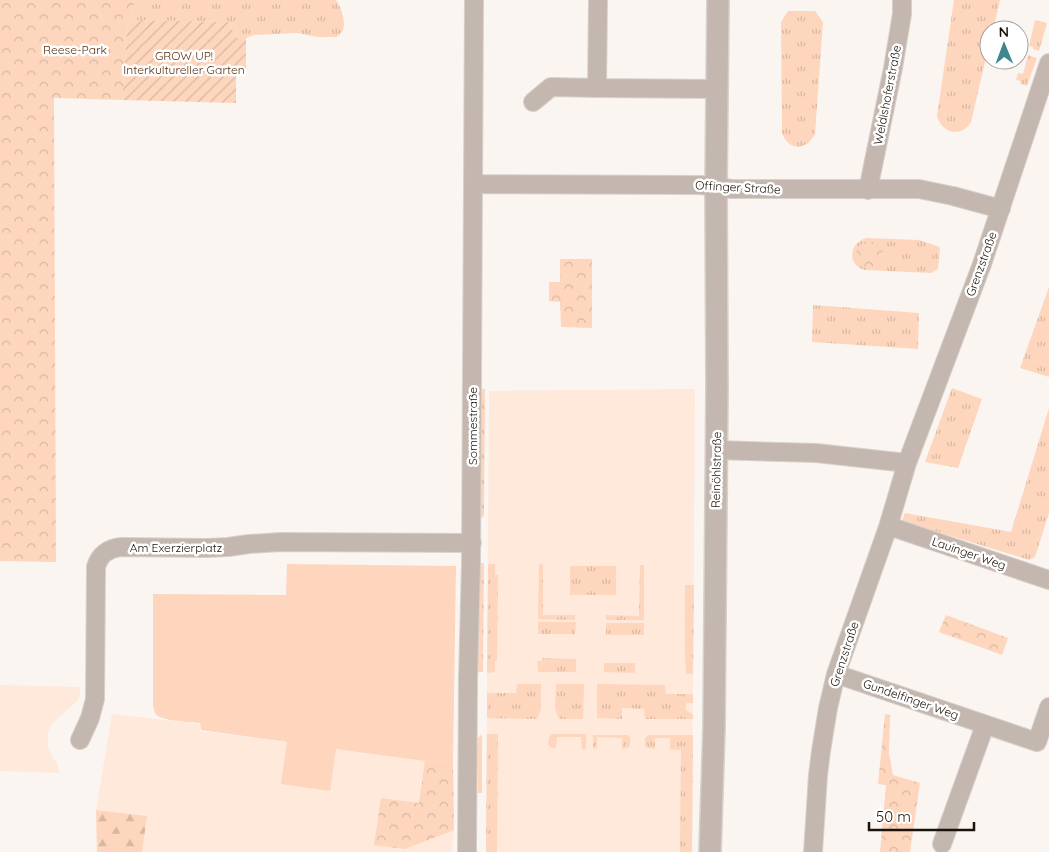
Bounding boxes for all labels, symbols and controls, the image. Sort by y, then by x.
north arrow [979,20,1029,70]
text: N [998,23,1009,41]
park label: Reese-Park [43,42,107,57]
street label: Weldishoferstraße [870,44,904,146]
park label: GROW UP! Interkultureller Garten [123,48,245,77]
street label: Offinger Straße [695,177,781,197]
street label: Grenzstraße [962,229,1000,298]
street label: Sommestraße [465,387,480,465]
street label: Reinöhlstraße [708,431,724,508]
street label: Lauinger Weg [930,533,1008,573]
street label: Am Exerzierplatz [130,540,223,555]
street label: Grenzstraße [826,619,862,688]
street label: Gundelfinger Weg [861,676,961,722]
scale bar [869,800,974,832]
text: 50 m [876,807,911,826]

